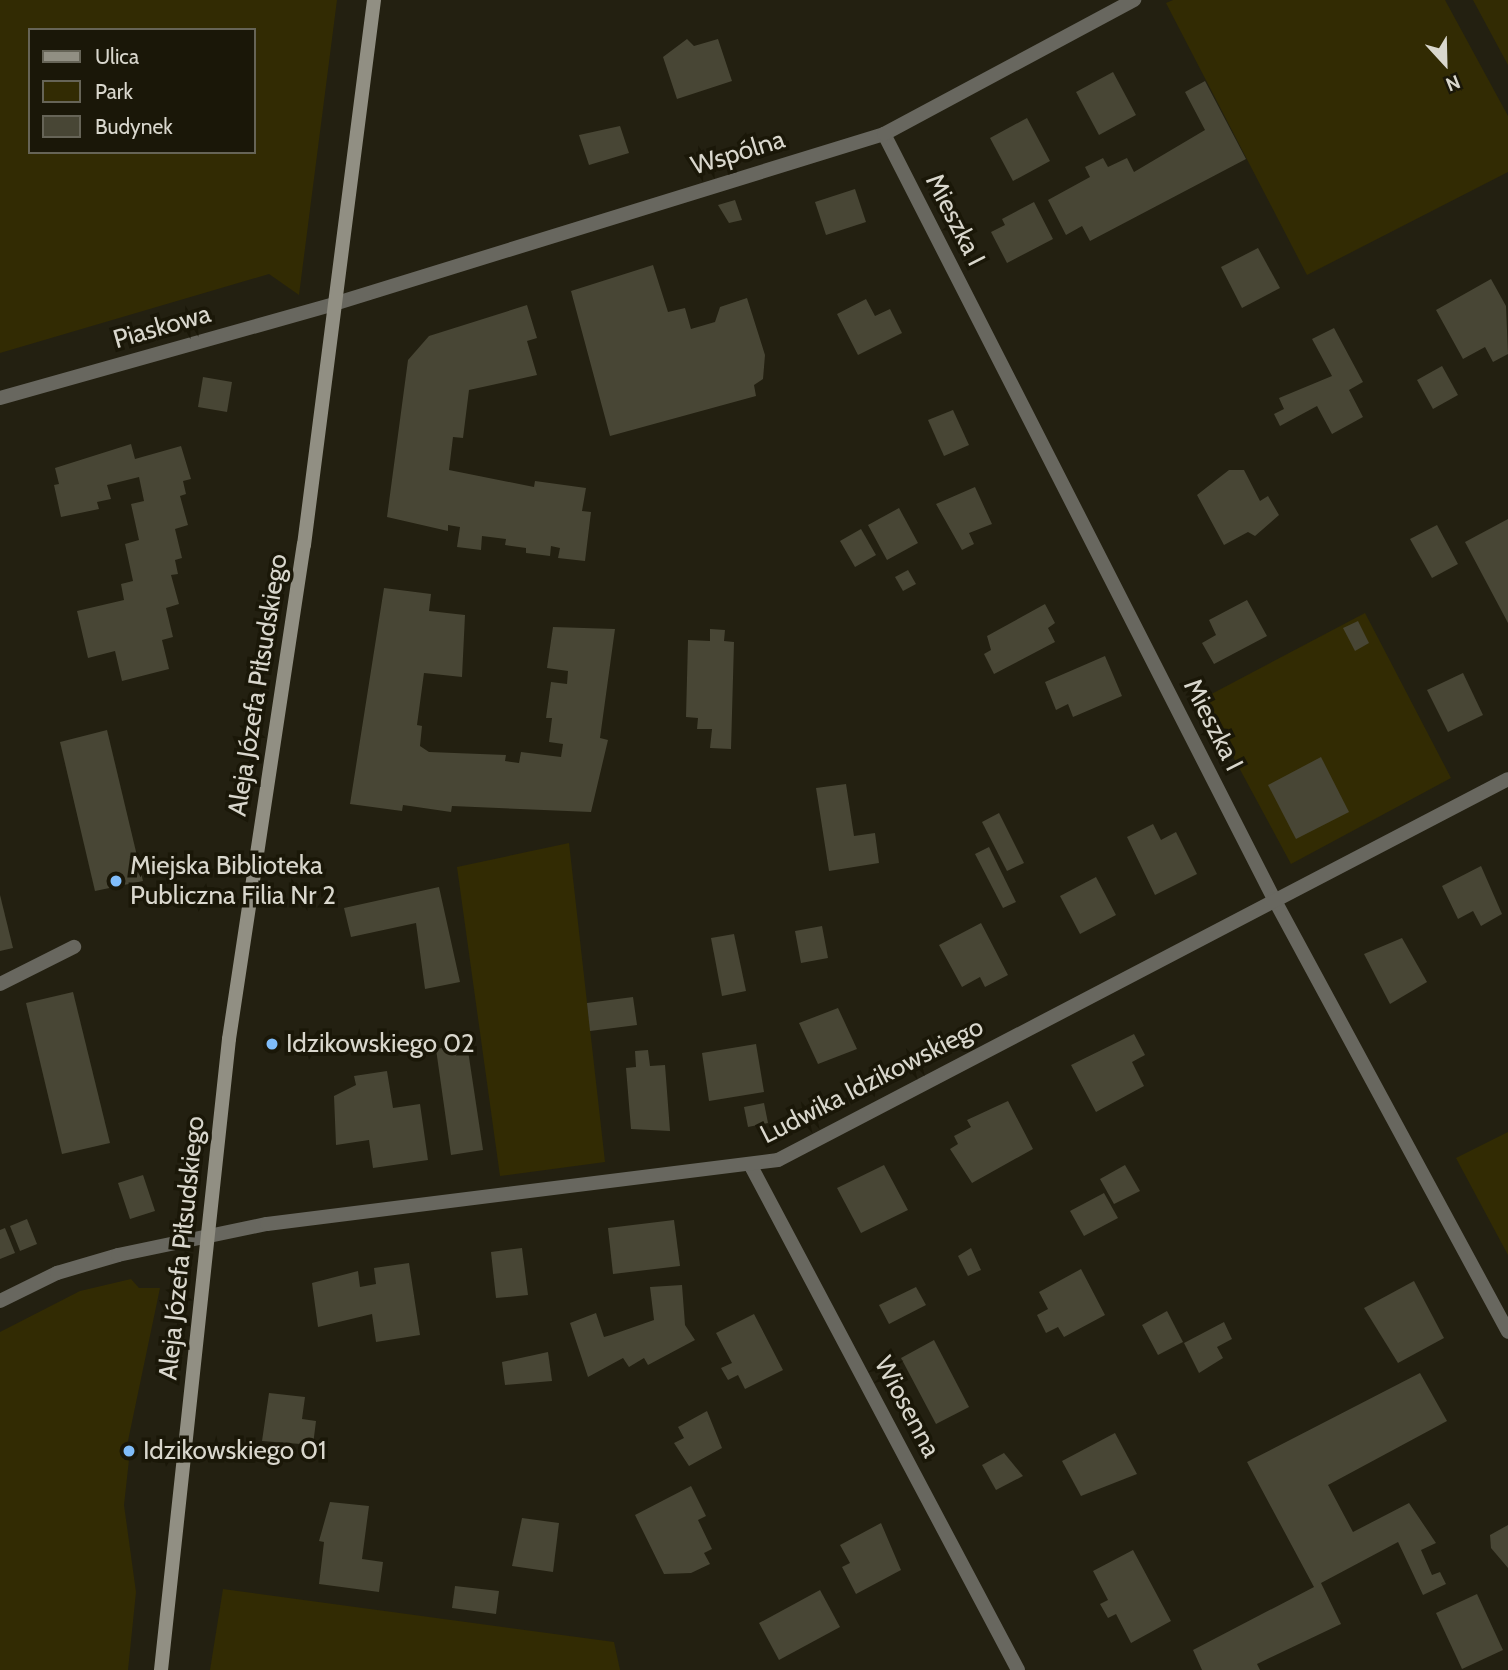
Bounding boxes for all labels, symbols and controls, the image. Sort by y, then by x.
legend [28,28,256,154]
north arrow [1410,28,1480,98]
text: Ulica [95,44,139,69]
text: N [1443,70,1464,96]
text: Park [95,79,133,104]
text: Budynek [95,114,173,139]
street label: Wspólna [687,124,789,182]
street label: Mieszka I [919,169,991,271]
street label: Piaskowa [110,298,214,356]
street label: Aleja Józefa Piłsudskiego [222,552,294,818]
street label: Mieszka I [1177,674,1249,776]
place label: Miejska Biblioteka Publiczna Filia Nr 2 [130,850,336,912]
marker: Miejska Biblioteka Publiczna Filia Nr 2 [108,873,124,889]
street label: Ludwika Idzikowskiego [755,1011,989,1151]
place label: Idzikowskiego 02 [286,1028,475,1060]
marker: Idzikowskiego 02 [264,1036,280,1052]
street label: Aleja Józefa Piłsudskiego [153,1115,211,1381]
street label: Wiosenna [867,1351,947,1463]
place label: Idzikowskiego 01 [143,1435,327,1467]
marker: Idzikowskiego 01 [121,1443,137,1459]

